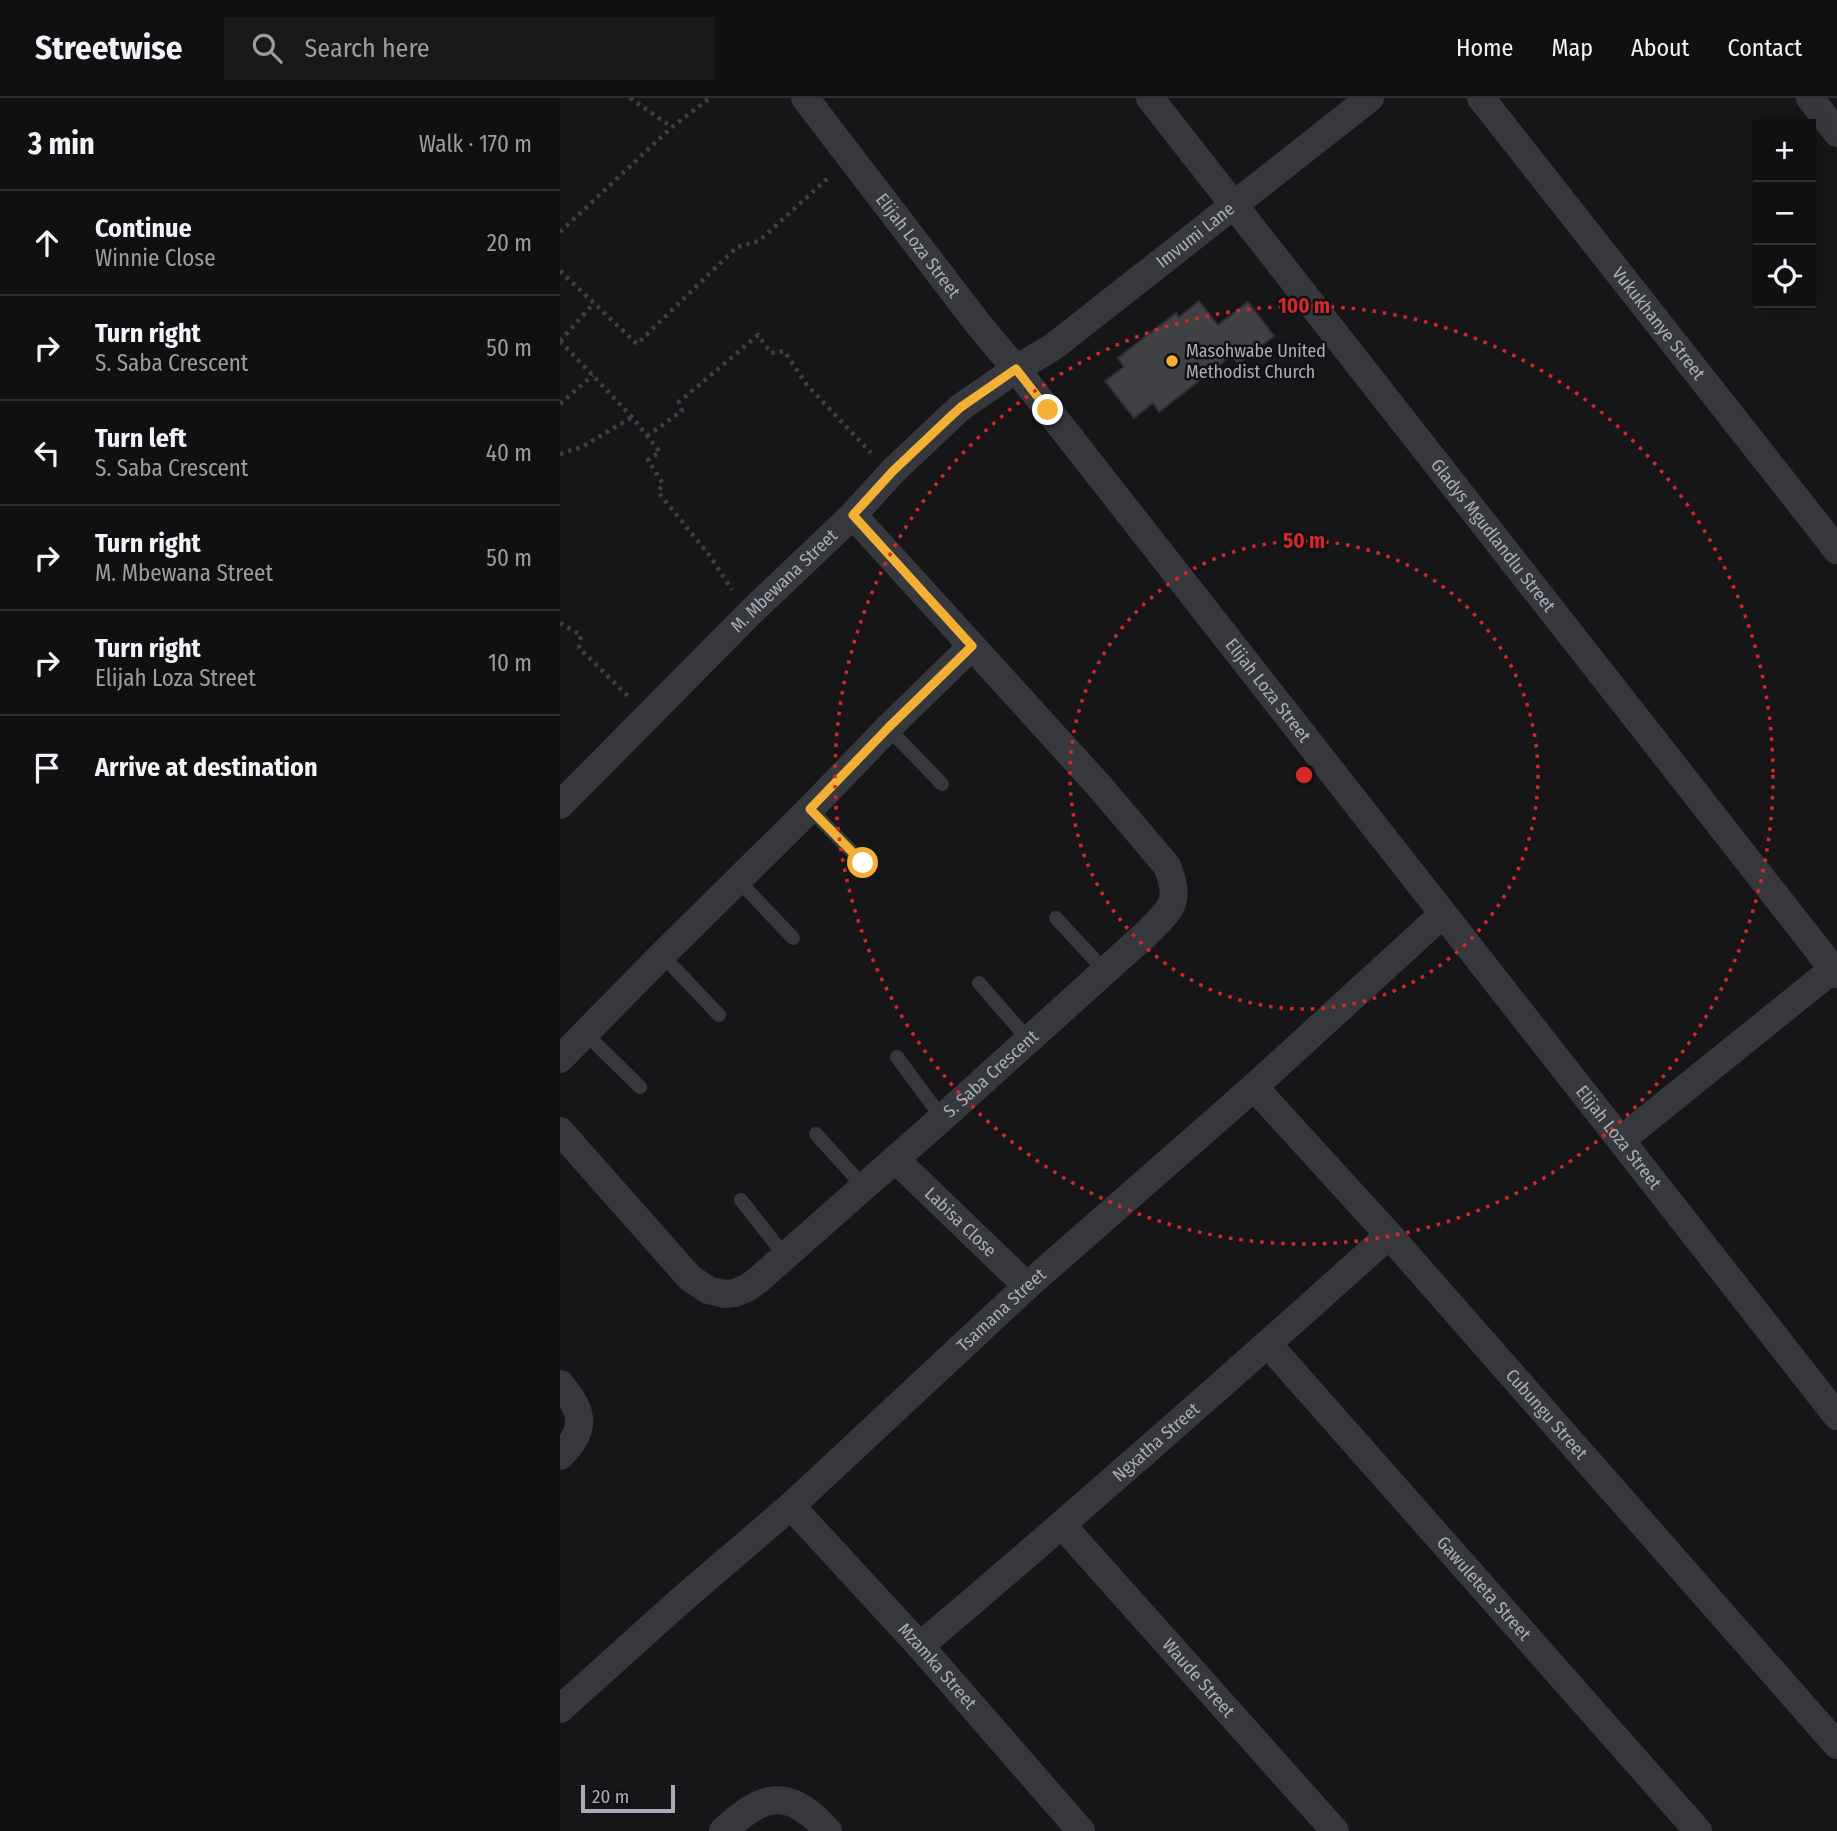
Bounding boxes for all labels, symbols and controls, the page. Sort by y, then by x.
search box [224,17,714,80]
text: Streetwise [35,28,182,68]
icon: search [248,29,286,67]
text: Search here [304,33,430,64]
text: Home [1456,34,1513,62]
text: Map [1551,34,1593,62]
text: About [1631,34,1689,62]
text: Contact [1727,34,1802,62]
map controls [1753,119,1816,308]
button: + [1753,119,1816,182]
text: 3 min [28,126,95,162]
text: Walk · 170 m [419,130,532,158]
button: − [1753,182,1816,245]
street label: Elijah Loza Street [871,189,965,302]
street label: Imvumi Lane [1152,198,1239,273]
text: Continue [95,213,192,244]
icon: ahead [28,224,66,262]
text: 20 m [487,229,532,257]
text: Winnie Close [95,244,216,272]
button: locate [1753,245,1816,308]
street label: Vukukhanye Street [1607,263,1710,384]
text: 100 m [1278,293,1330,319]
text: Turn right [95,318,201,349]
icon: right [28,329,66,367]
text: 50 m [486,334,532,362]
place label: Masohwabe United Methodist Church [1186,340,1326,383]
text: S. Saba Crescent [95,349,248,377]
marker: Masohwabe United Methodist Church [1164,353,1180,369]
route end [1032,394,1063,425]
text: Turn left [95,423,187,454]
icon: left [28,434,66,472]
text: 40 m [486,439,532,467]
text: S. Saba Crescent [95,454,248,482]
street label: Gladys Mgudlandlu Street [1426,454,1560,617]
street label: M. Mbewana Street [726,525,842,637]
text: Turn right [95,528,201,559]
text: 50 m [1283,528,1325,554]
icon: right [28,539,66,577]
text: 50 m [486,544,532,572]
text: M. Mbewana Street [95,559,273,587]
text: Turn right [95,633,201,664]
street label: Elijah Loza Street [1221,634,1316,747]
icon: right [28,644,66,682]
text: 10 m [488,649,532,677]
text: Elijah Loza Street [95,664,256,692]
icon: arrive [28,749,66,787]
text: Arrive at destination [95,752,318,783]
centre of rings [1292,763,1316,787]
route start [847,847,878,878]
street label: S. Saba Crescent [939,1025,1043,1122]
street label: Elijah Loza Street [1571,1081,1666,1194]
street label: Labisa Close [920,1183,1001,1262]
street label: Tsamana Street [952,1263,1051,1357]
street label: Cubungu Street [1501,1365,1592,1464]
street label: Ngxatha Street [1108,1398,1204,1486]
street label: Gawuleteta Street [1432,1532,1536,1645]
street label: Mzamka Street [893,1618,981,1714]
street label: Waude Street [1158,1634,1239,1722]
scale bar [581,1782,676,1814]
text: 20 m [592,1785,629,1808]

